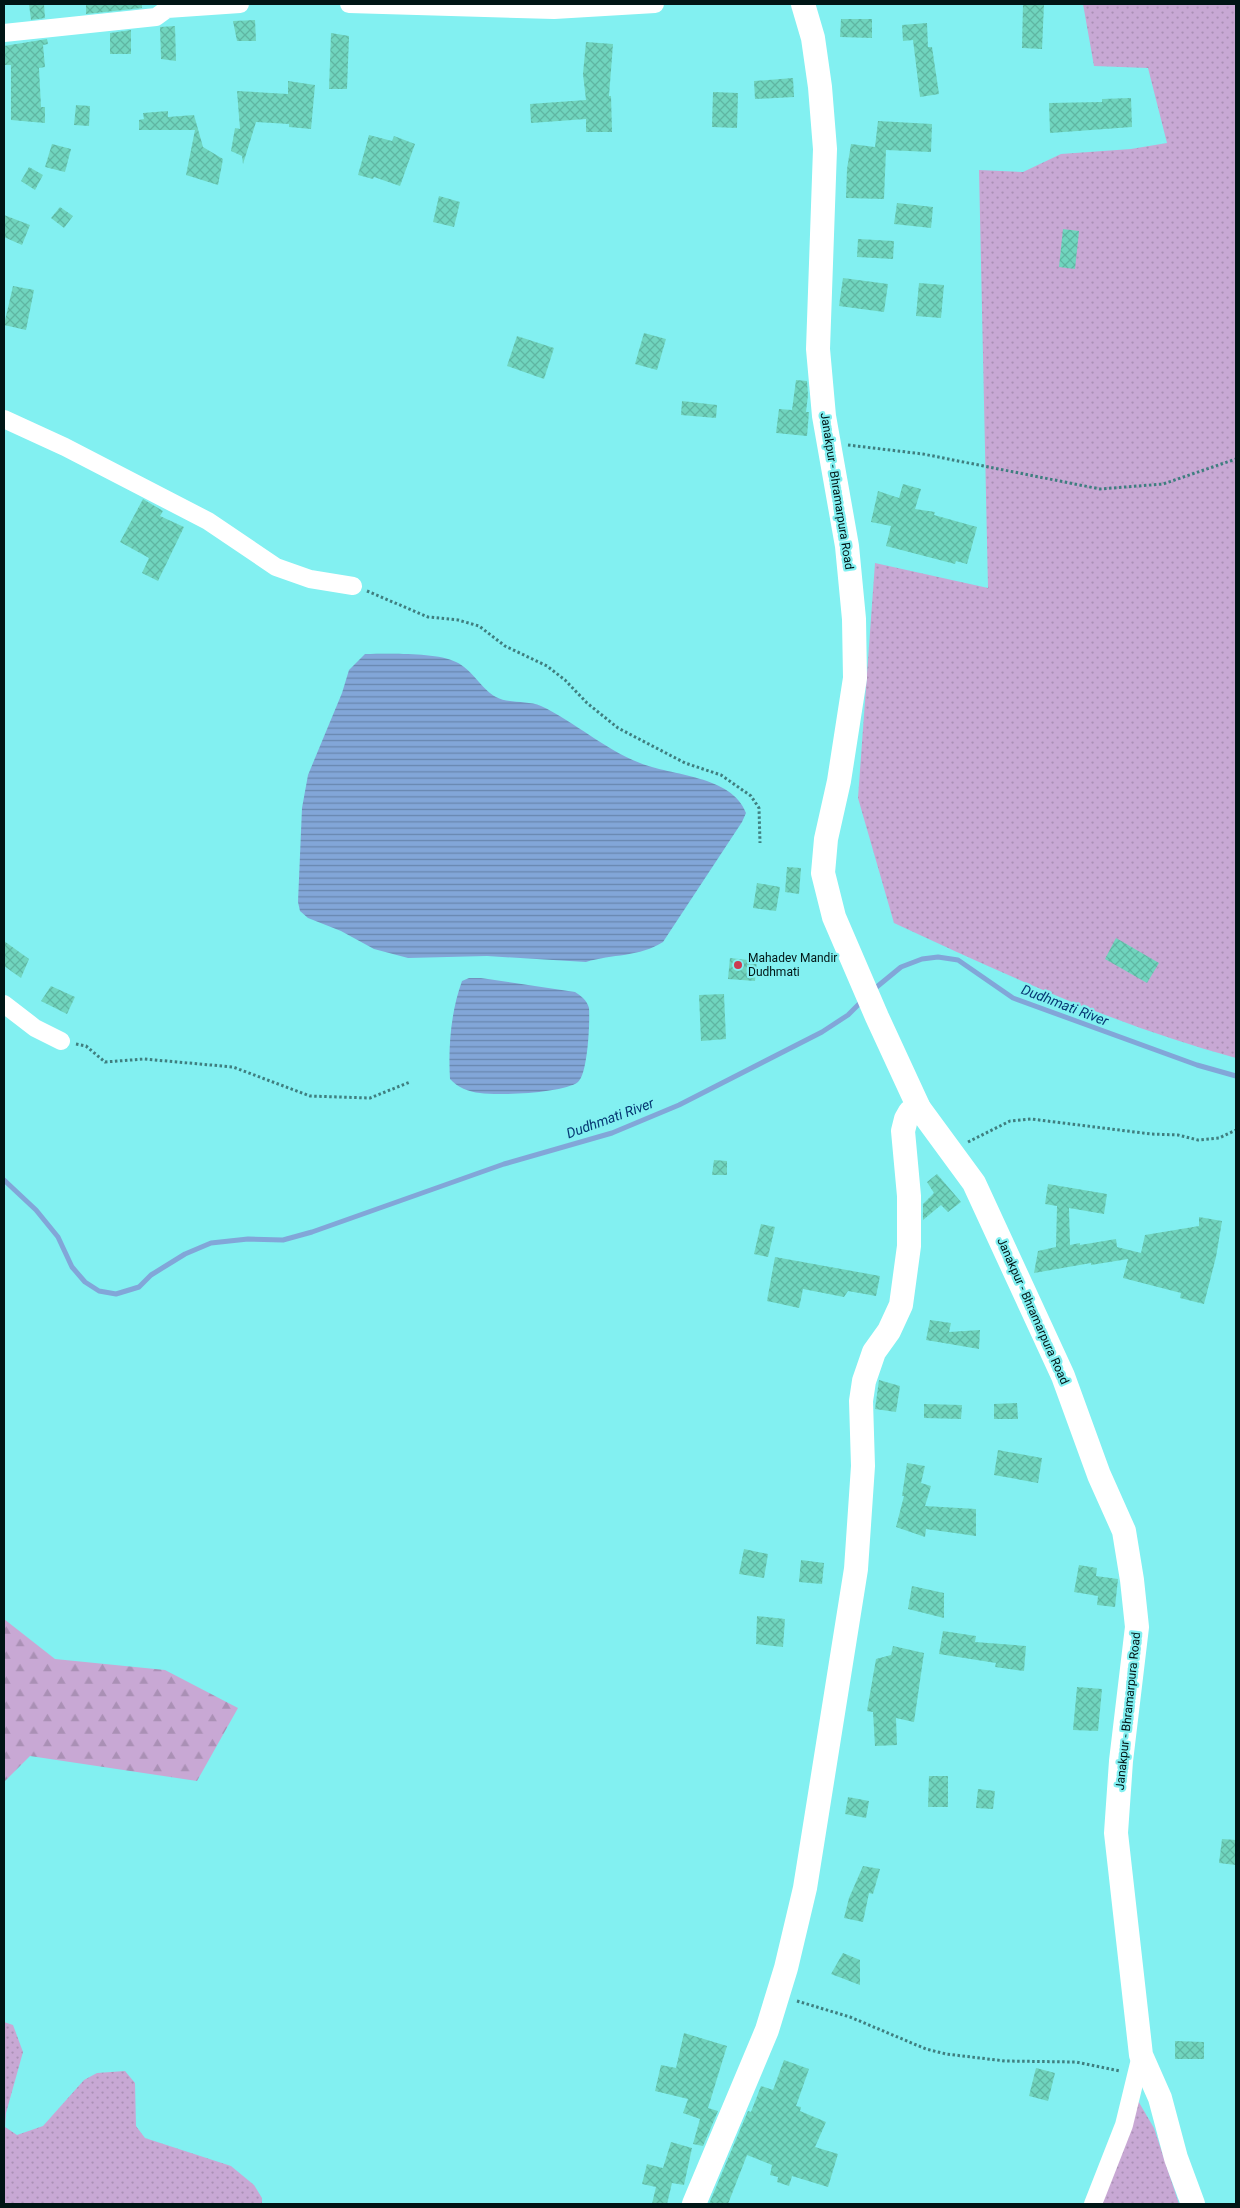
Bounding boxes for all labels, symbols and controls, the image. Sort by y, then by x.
street label: Janakpur - Bhramarpura Road [818,411,856,571]
place label: Mahadev Mandir Dudhmati [748,951,837,979]
marker: Mahadev Mandir Dudhmati [732,959,744,971]
water label: Dudhmati River [1019,981,1111,1029]
water label: Dudhmati River [564,1095,656,1141]
street label: Janakpur - Bhramarpura Road [994,1236,1072,1386]
street label: Janakpur - Bhramarpura Road [1113,1631,1143,1791]

